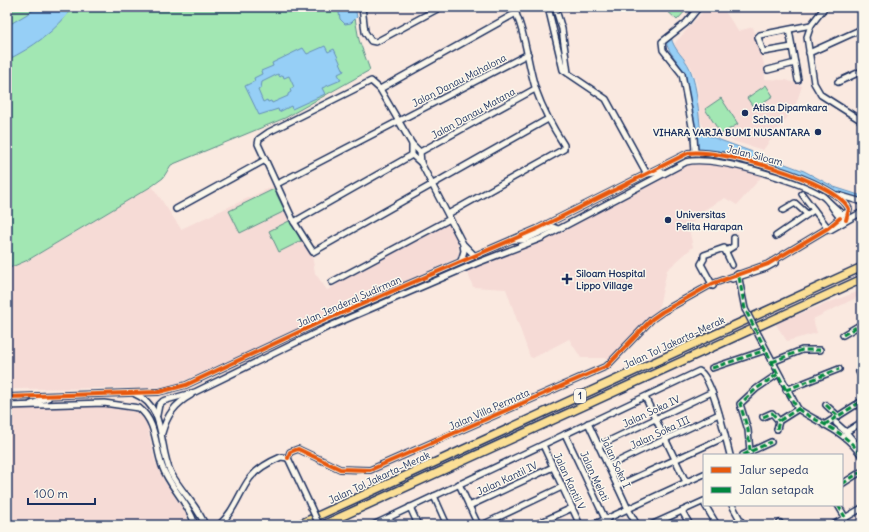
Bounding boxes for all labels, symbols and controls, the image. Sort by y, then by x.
street label: Jalan Danau Mahalona [410,51,509,110]
street label: Jalan Danau Matana [429,85,518,142]
place label: Atisa Dipamkara School [753,101,828,126]
marker: Atisa Dipamkara School [740,108,750,118]
place label: VIHARA VARJA BUMI NUSANTARA [653,126,811,139]
marker: VIHARA VARJA BUMI NUSANTARA [813,127,823,137]
street label: Jalan Siloam [726,142,784,169]
place label: Universitas Pelita Harapan [676,208,743,233]
marker: Universitas Pelita Harapan [663,215,673,225]
place label: Siloam Hospital Lippo Village [576,267,645,292]
street label: Jalan Jenderal Sudirman [295,273,403,330]
marker: Siloam Hospital Lippo Village [561,273,573,285]
street label: Jalan Tol Jakarta–Merak [622,313,727,372]
street label: Jalan Villa Permata [447,386,532,433]
road number: 1 [574,389,586,403]
street label: Jalan Soka IV [620,393,682,430]
street label: Jalan Soka III [628,413,692,452]
street label: Jalan Soka I [598,434,633,490]
street label: Jalan Tol Jakarta–Merak [327,448,432,507]
street label: Jalan Melati [577,449,612,503]
street label: Jalan Kantil V [551,451,588,512]
legend [703,454,843,506]
street label: Jalan Kantil IV [475,459,540,498]
text: Jalur sepeda [739,462,809,477]
scale bar [28,480,95,506]
text: Jalan setapak [739,482,814,497]
text: 100 m [34,486,68,501]

